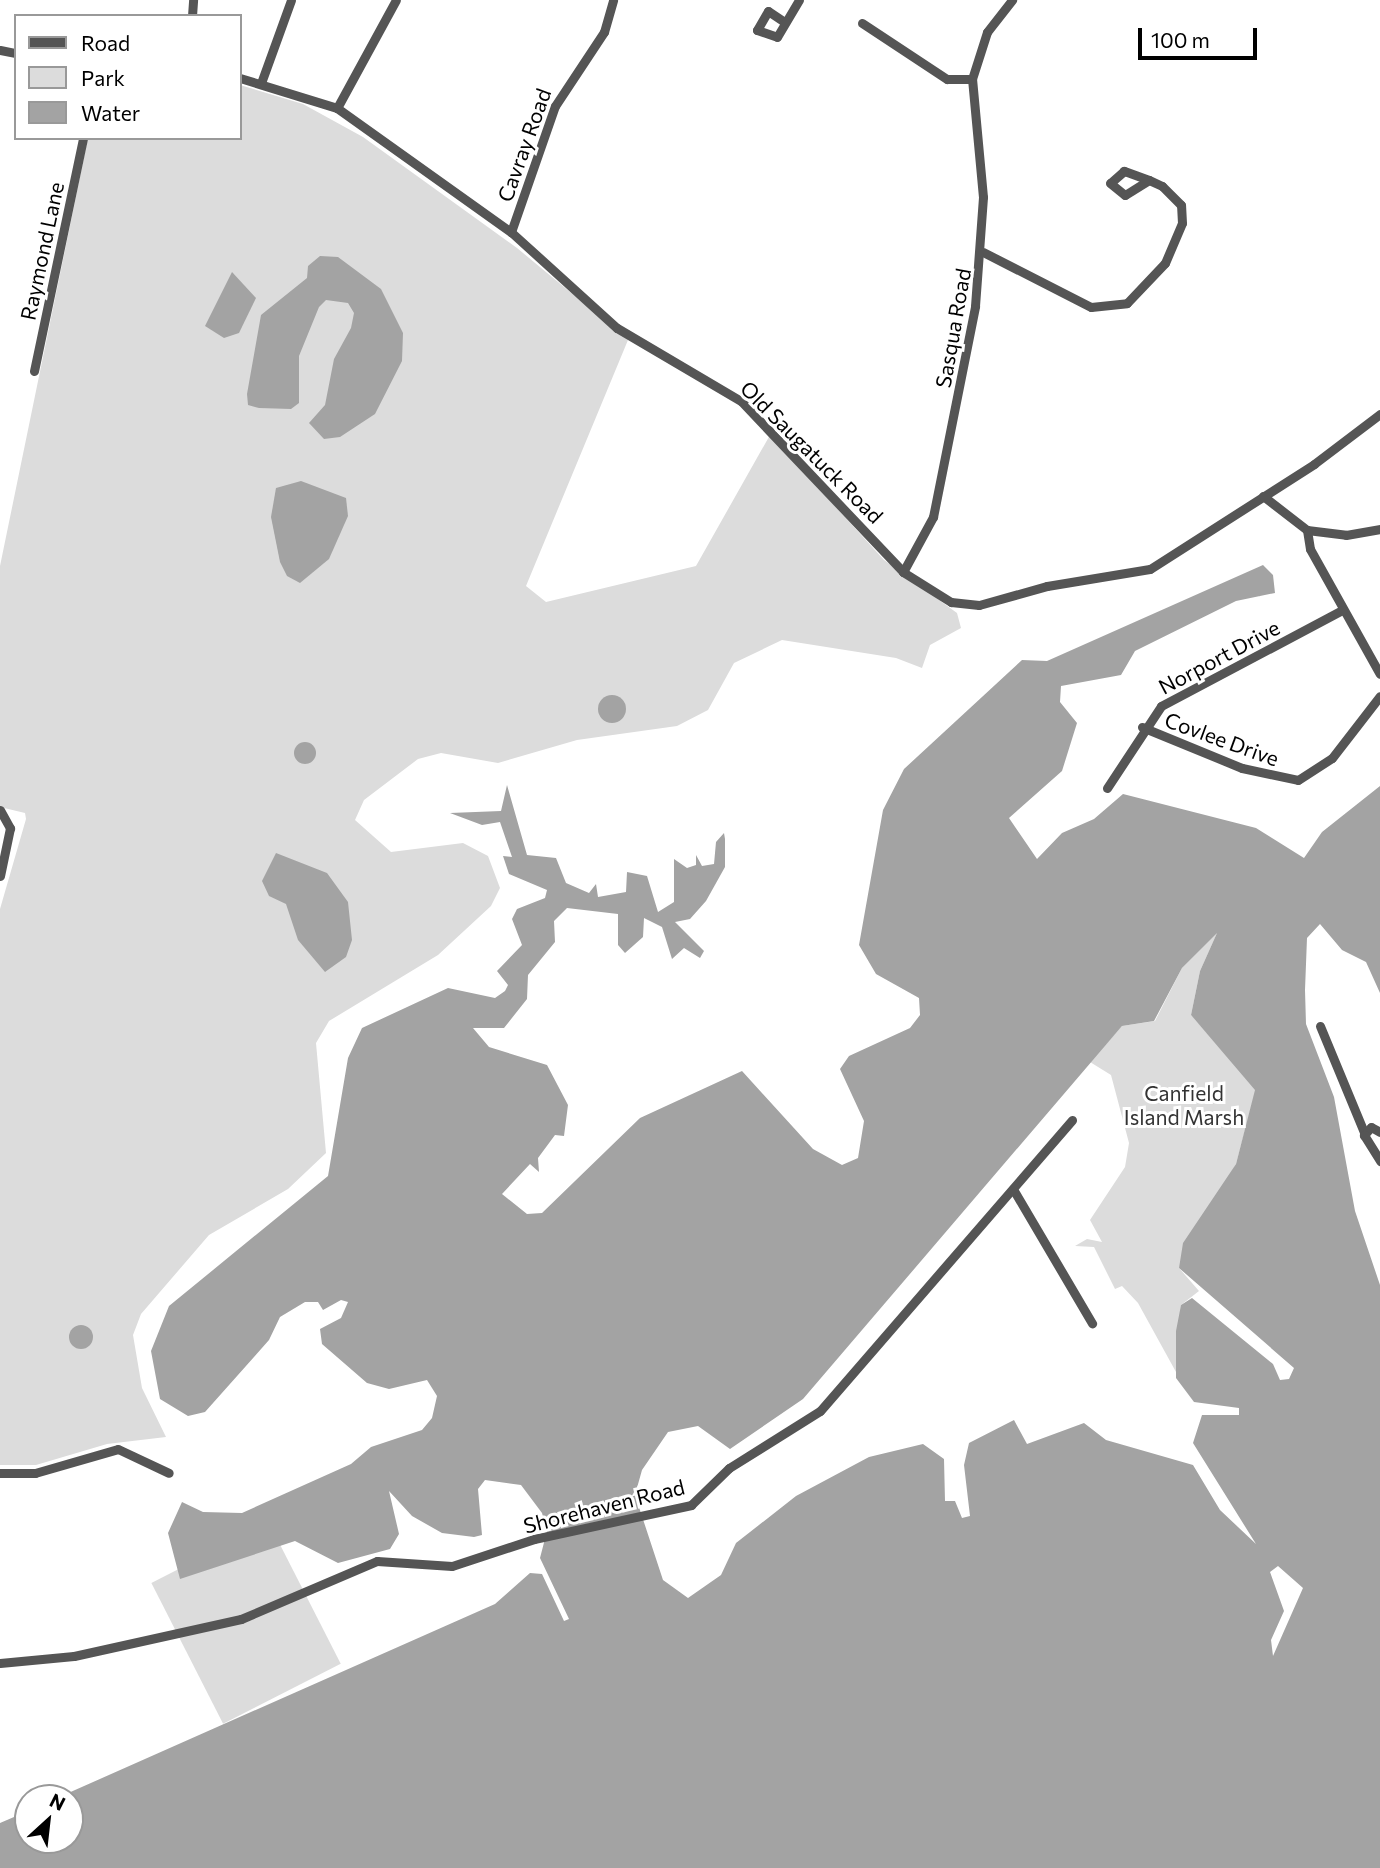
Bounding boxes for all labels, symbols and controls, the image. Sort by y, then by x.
legend [14,14,242,140]
scale bar [1142,14,1261,58]
text: 100 m [1151,27,1210,52]
text: Road [81,30,130,55]
text: Park [81,65,125,90]
street label: Cavray Road [492,85,556,205]
text: Water [81,100,140,125]
street label: Raymond Lane [15,180,69,322]
street label: Sasqua Road [930,266,976,390]
street label: Old Saugatuck Road [736,376,888,528]
street label: Norport Drive [1154,615,1284,699]
street label: Covlee Drive [1162,707,1282,771]
park label: Canfield Island Marsh [1124,1080,1244,1130]
street label: Shorehaven Road [521,1474,687,1538]
north arrow [14,1784,84,1854]
text: N [46,1788,69,1815]

